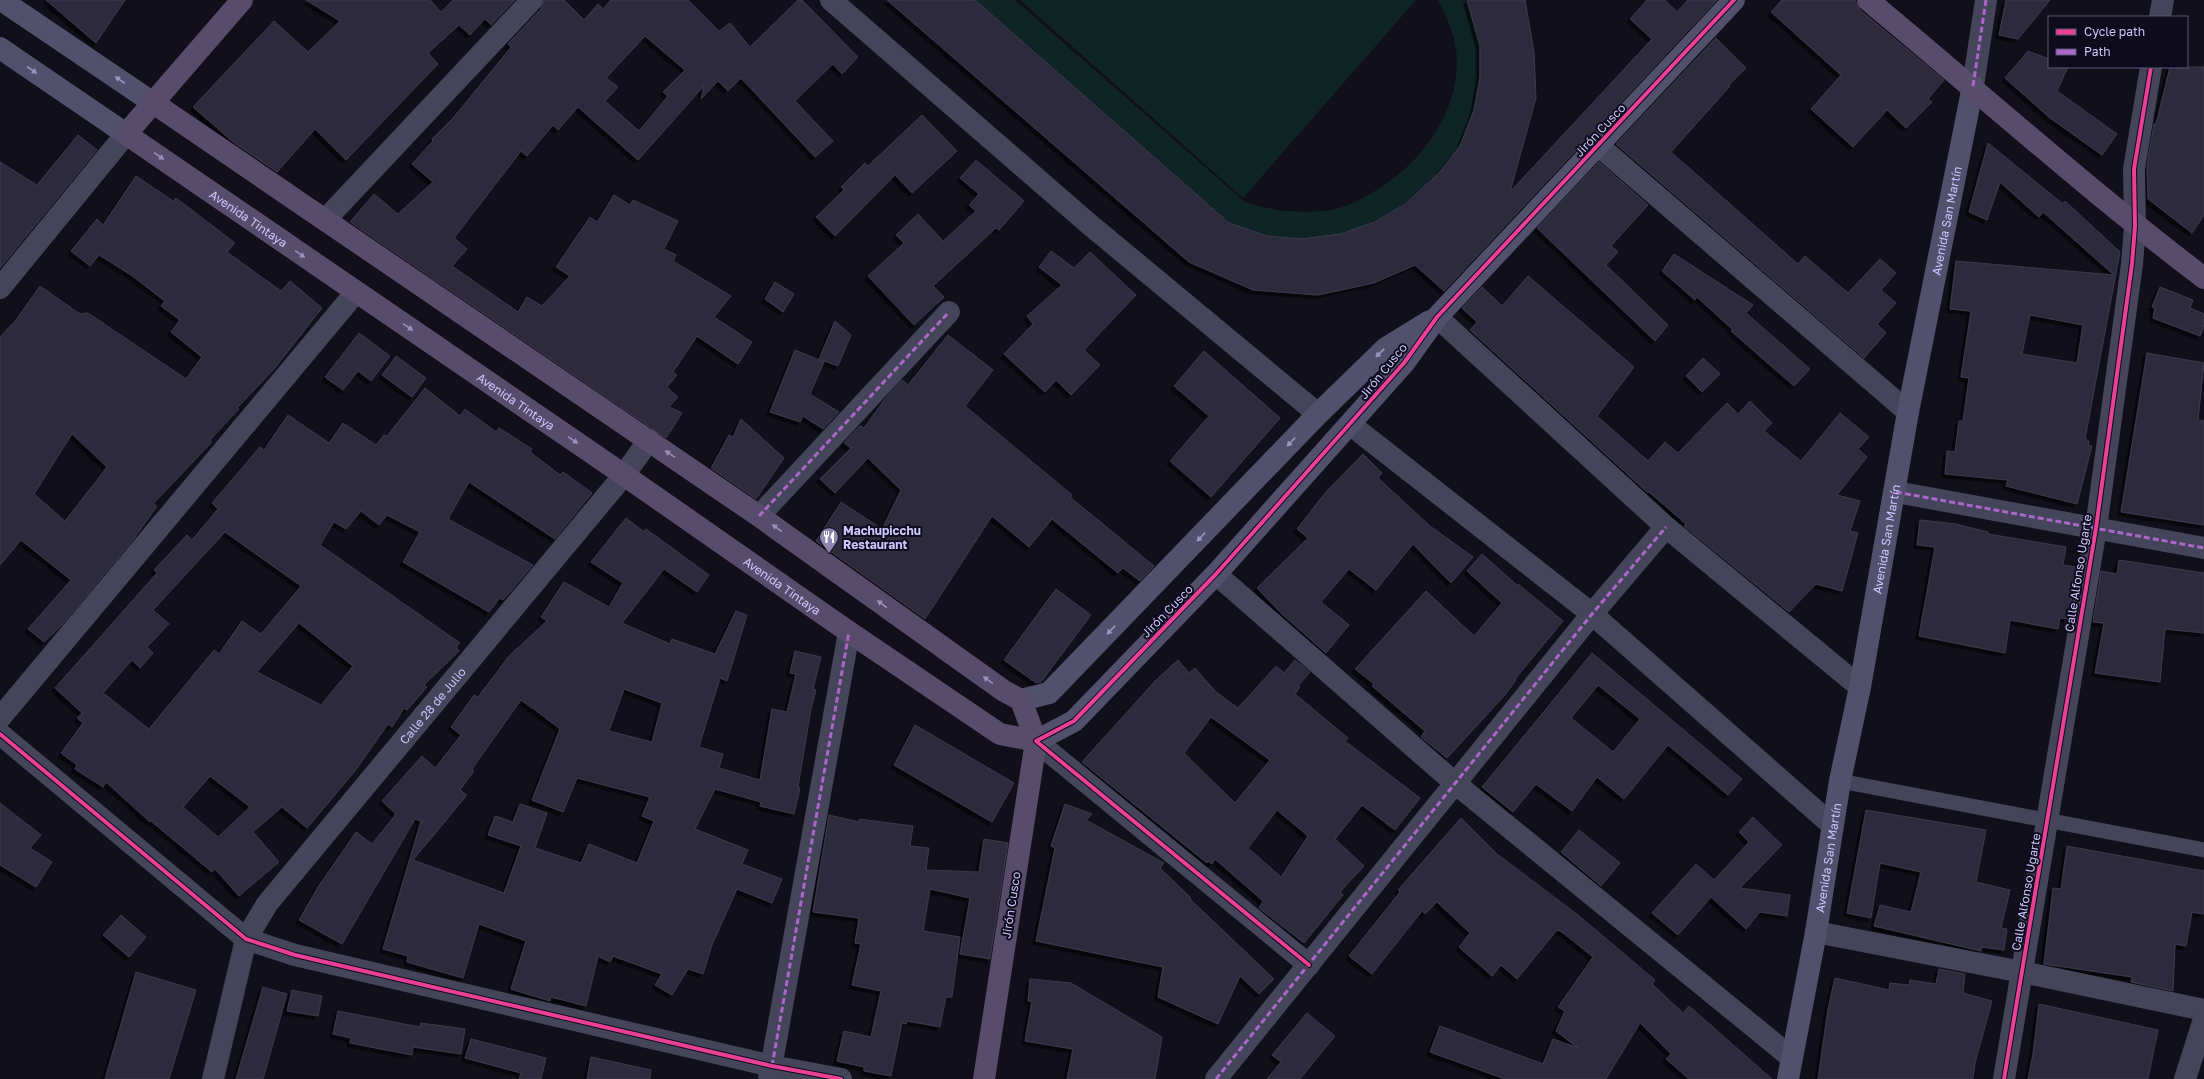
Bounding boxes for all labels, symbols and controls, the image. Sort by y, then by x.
legend [2048,16,2188,68]
text: Cycle path [2084,24,2145,39]
text: Path [2084,44,2111,59]
one-way arrow [27,66,37,74]
one-way arrow [115,76,125,84]
street label: Jirón Cusco [1571,100,1629,160]
one-way arrow [153,152,164,160]
street label: Avenida San Martín [1928,165,1964,276]
street label: Avenida Tintaya [207,186,291,250]
one-way arrow [295,250,306,258]
one-way arrow [402,323,413,331]
street label: Jirón Cusco [1356,340,1410,402]
one-way arrow [1375,348,1385,358]
street label: Avenida Tintaya [474,369,558,433]
one-way arrow [568,436,578,444]
one-way arrow [1286,437,1296,447]
one-way arrow [664,451,675,458]
street label: Avenida San Martín [1869,483,1903,595]
street label: Calle Alfonso Ugarte [2061,513,2095,633]
place label: Machupicchu Restaurant [843,523,921,552]
one-way arrow [771,524,782,532]
restaurant icon: Machupicchu Restaurant [818,526,840,554]
one-way arrow [1197,532,1206,542]
street label: Avenida Tintaya [741,553,824,618]
street label: Jirón Cusco [1138,581,1196,641]
one-way arrow [877,600,888,608]
one-way arrow [1106,625,1116,635]
street label: Calle 28 de Julio [396,664,469,747]
one-way arrow [982,676,993,684]
street label: Avenida San Martín [1812,802,1844,914]
street label: Calle Alfonso Ugarte [2008,832,2044,952]
street label: Jirón Cusco [998,870,1024,940]

